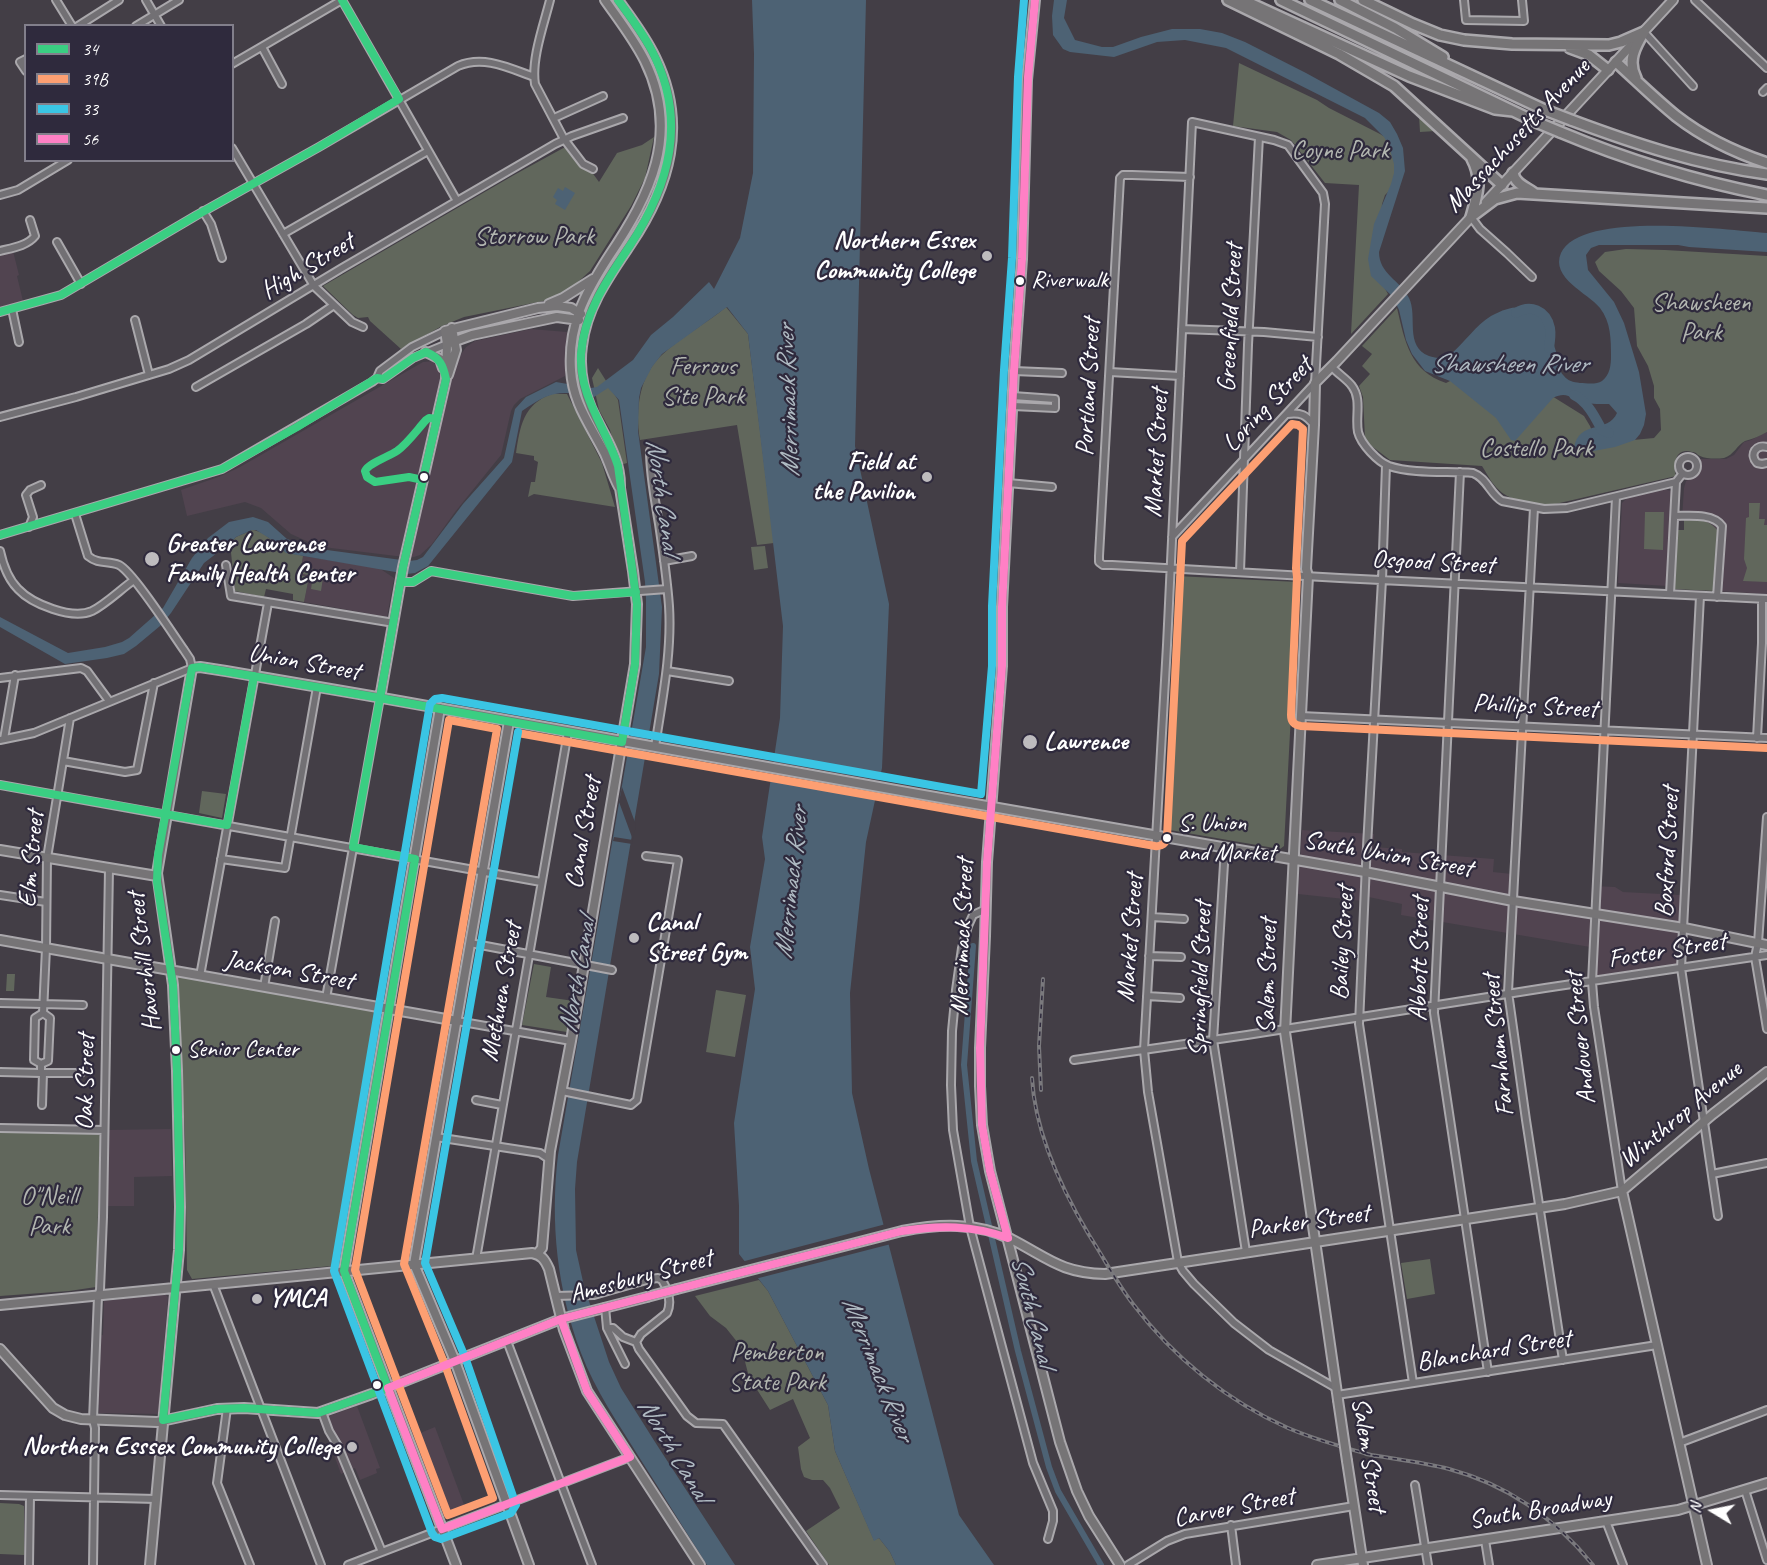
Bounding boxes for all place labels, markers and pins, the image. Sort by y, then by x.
place label: Northern Essex Community College [814,225,975,286]
marker: Northern Essex Community College [980,249,994,263]
place label: Riverwalk [1031,267,1108,295]
marker: Riverwalk [1014,275,1026,287]
place label: Field at the Pavilion [812,446,915,508]
marker: Field at the Pavilion [920,470,934,484]
unlabelled marker [418,471,430,483]
place label: Greater Lawrence Family Health Center [166,528,354,590]
marker: Greater Lawrence Family Health Center [143,550,161,568]
place label: Lawrence [1044,726,1128,758]
marker: Lawrence [1021,733,1039,751]
place label: S. Union and Market [1178,810,1275,866]
marker: S. Union and Market [1161,832,1173,844]
place label: Canal Street Gym [646,907,747,969]
marker: Canal Street Gym [627,931,641,945]
place label: Senior Center [187,1036,299,1064]
marker: Senior Center [170,1044,182,1056]
place label: YMCA [269,1283,326,1315]
marker: YMCA [250,1292,264,1306]
unlabelled marker [371,1379,383,1391]
place label: Northern Esssex Community College [22,1431,340,1463]
marker: Northern Esssex Community College [345,1440,359,1454]

